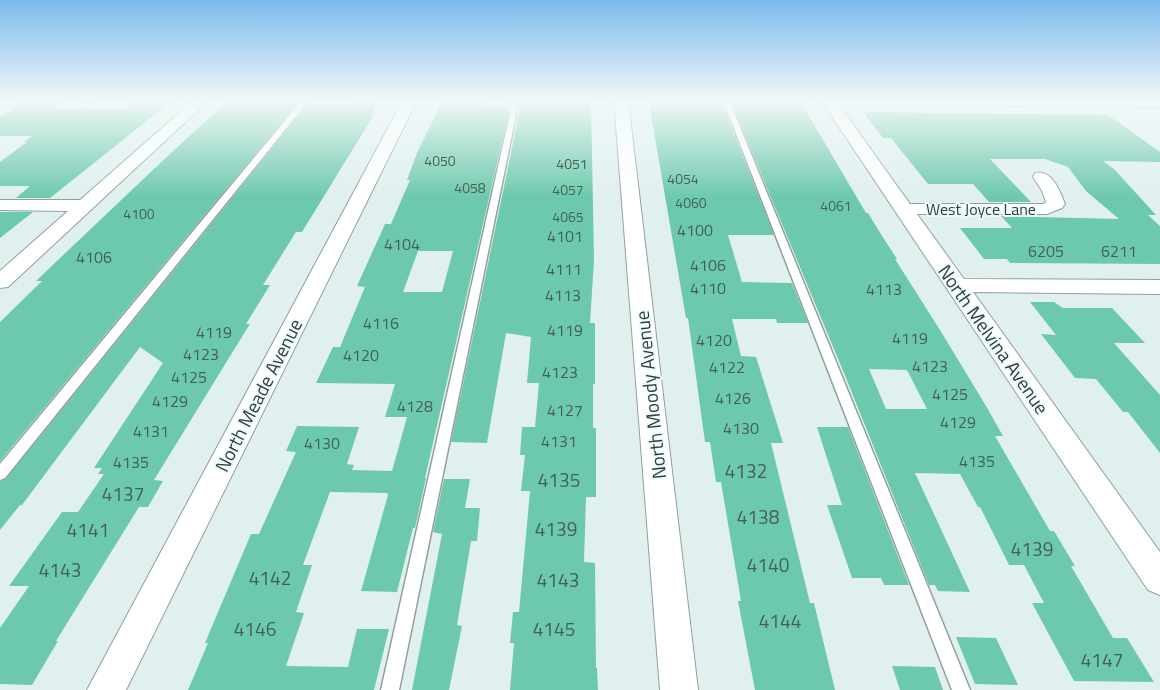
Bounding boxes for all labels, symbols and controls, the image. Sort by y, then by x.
house number: 4050 [424,150,456,171]
house number: 4051 [556,153,588,174]
house number: 4054 [667,168,699,189]
house number: 4058 [454,177,486,198]
house number: 4057 [552,179,584,200]
house number: 4060 [675,192,707,213]
house number: 4061 [820,195,852,216]
street label: West Joyce Lane [926,197,1036,221]
house number: 4100 [123,203,155,224]
house number: 4065 [552,206,584,227]
house number: 4100 [677,218,713,242]
house number: 4101 [547,224,583,248]
house number: 4104 [384,232,420,256]
house number: 6205 [1028,239,1064,263]
house number: 6211 [1101,239,1137,263]
house number: 4106 [76,245,112,269]
house number: 4106 [690,253,726,277]
house number: 4111 [546,257,582,281]
street label: North Melvina Avenue [931,258,1057,420]
house number: 4110 [690,276,726,300]
house number: 4113 [866,277,902,301]
house number: 4113 [545,283,581,307]
street label: North Moody Avenue [627,309,673,481]
house number: 4116 [363,311,399,335]
street label: North Meade Avenue [207,313,309,477]
house number: 4119 [547,318,583,342]
house number: 4119 [196,320,232,344]
house number: 4119 [892,326,928,350]
house number: 4120 [696,328,732,352]
house number: 4123 [183,342,219,366]
house number: 4120 [343,343,379,367]
house number: 4123 [912,354,948,378]
house number: 4122 [709,355,745,379]
house number: 4123 [542,360,578,384]
house number: 4125 [171,365,207,389]
house number: 4125 [932,382,968,406]
house number: 4126 [715,386,751,410]
house number: 4129 [152,389,188,413]
house number: 4128 [397,394,433,418]
house number: 4127 [547,398,583,422]
house number: 4129 [940,410,976,434]
house number: 4130 [723,416,759,440]
house number: 4131 [133,419,169,443]
house number: 4131 [541,429,577,453]
house number: 4130 [304,431,340,455]
house number: 4135 [959,449,995,473]
house number: 4135 [113,450,149,474]
house number: 4132 [725,456,767,485]
house number: 4135 [538,465,580,494]
house number: 4137 [102,479,144,508]
house number: 4138 [737,502,780,531]
house number: 4139 [535,514,577,543]
house number: 4141 [67,515,109,544]
house number: 4139 [1011,534,1053,563]
house number: 4140 [747,550,789,579]
house number: 4143 [39,555,81,584]
house number: 4142 [249,563,291,592]
house number: 4143 [537,565,579,594]
house number: 4144 [759,606,801,635]
house number: 4146 [234,614,276,643]
house number: 4145 [533,614,575,643]
house number: 4147 [1081,645,1123,674]

